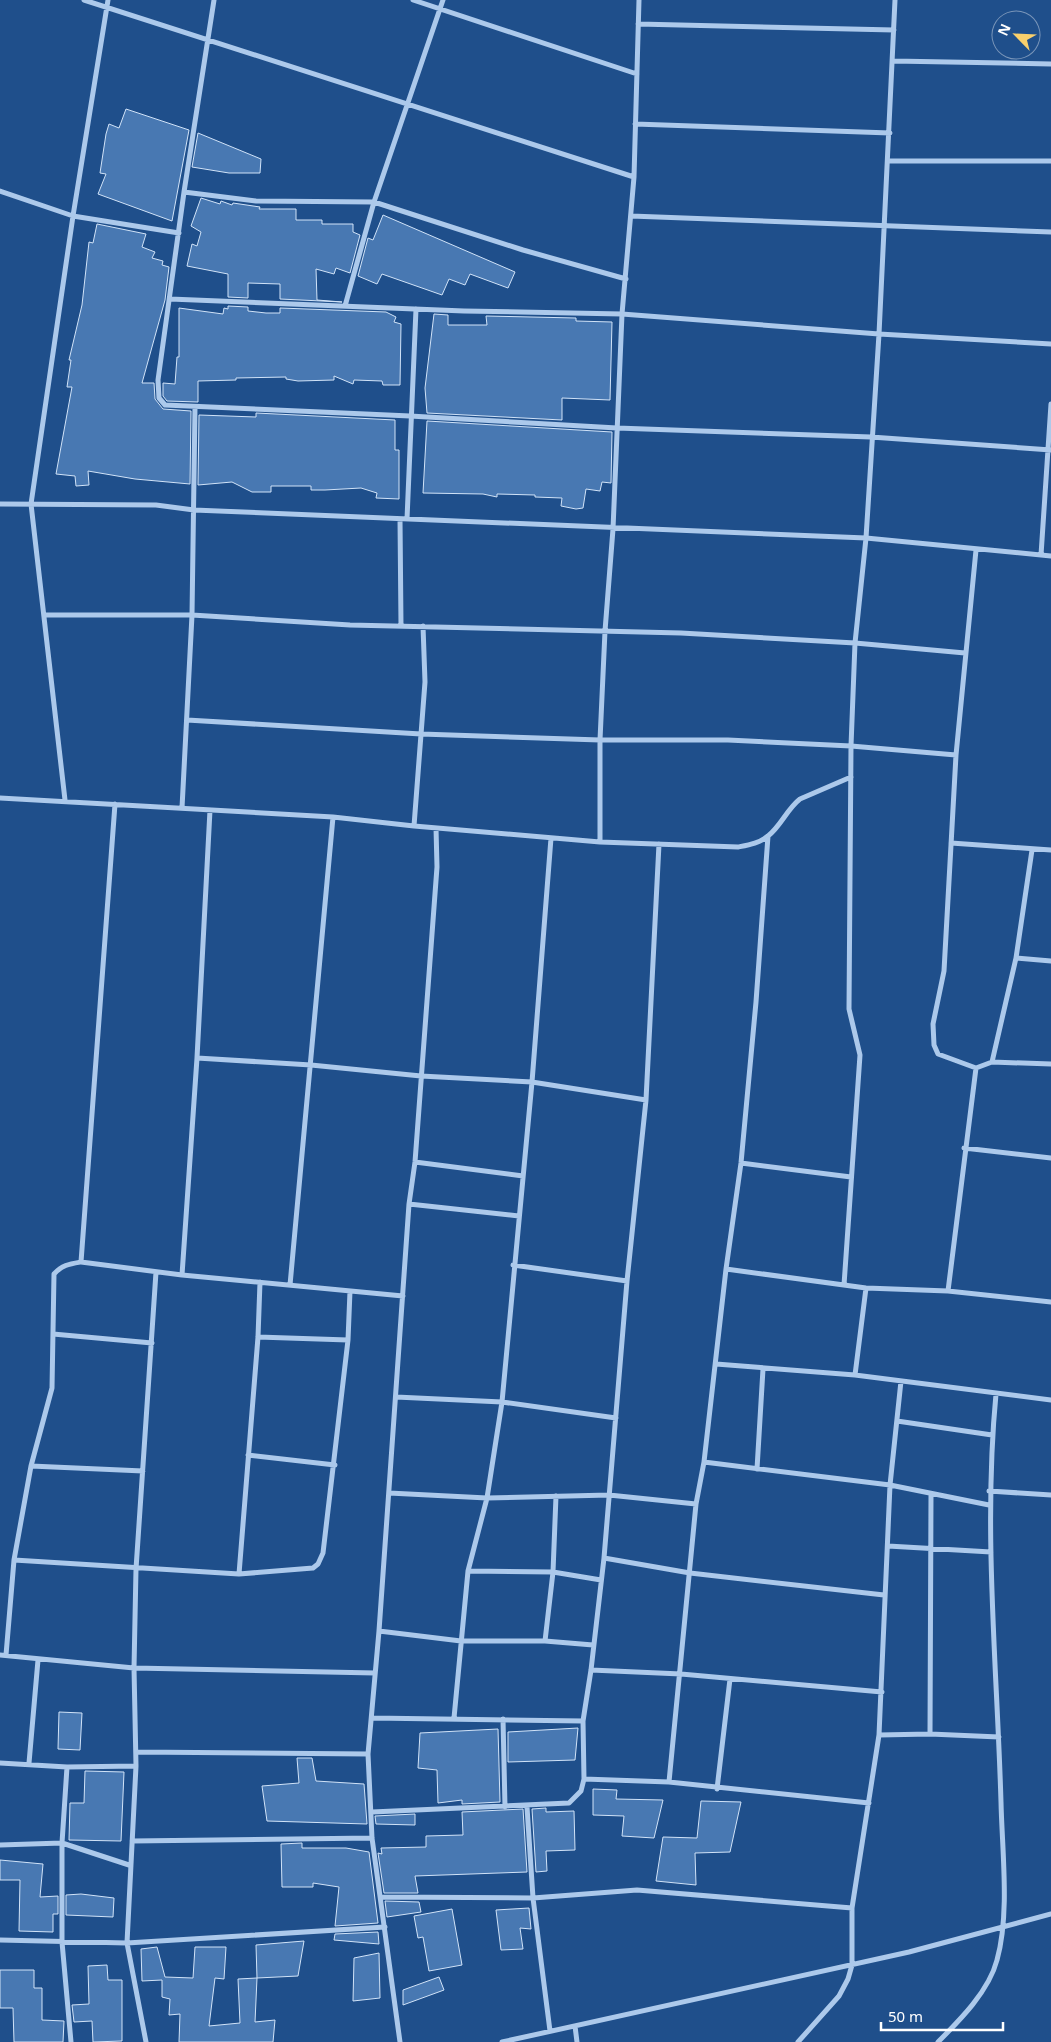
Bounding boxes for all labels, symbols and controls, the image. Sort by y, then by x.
north arrow [991,10,1041,60]
text: N [993,20,1015,39]
scale bar [881,2000,1004,2032]
text: 50 m [888,2006,923,2026]

